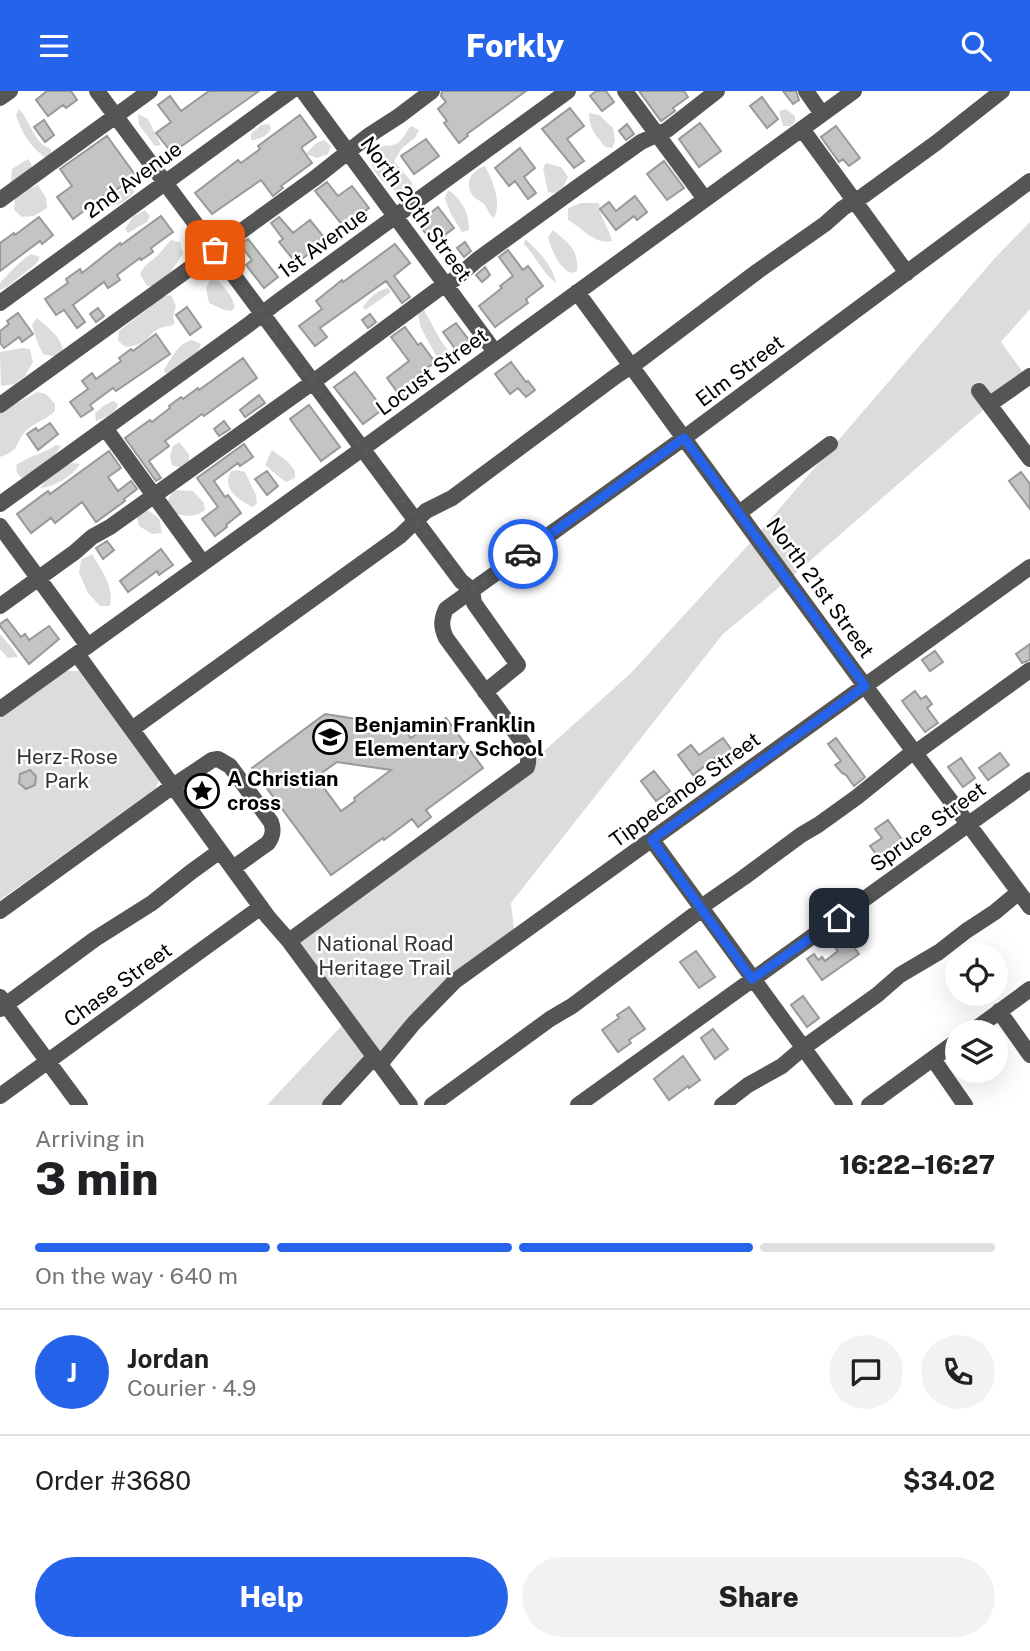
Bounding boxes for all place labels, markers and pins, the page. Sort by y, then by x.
pin [185,220,245,280]
place label: Benjamin Franklin Elementary School [354,712,544,761]
school or university icon: Benjamin Franklin Elementary School [311,718,349,756]
place label: A Christian cross [227,766,338,815]
place icon: A Christian cross [183,772,221,810]
pin [809,888,869,948]

